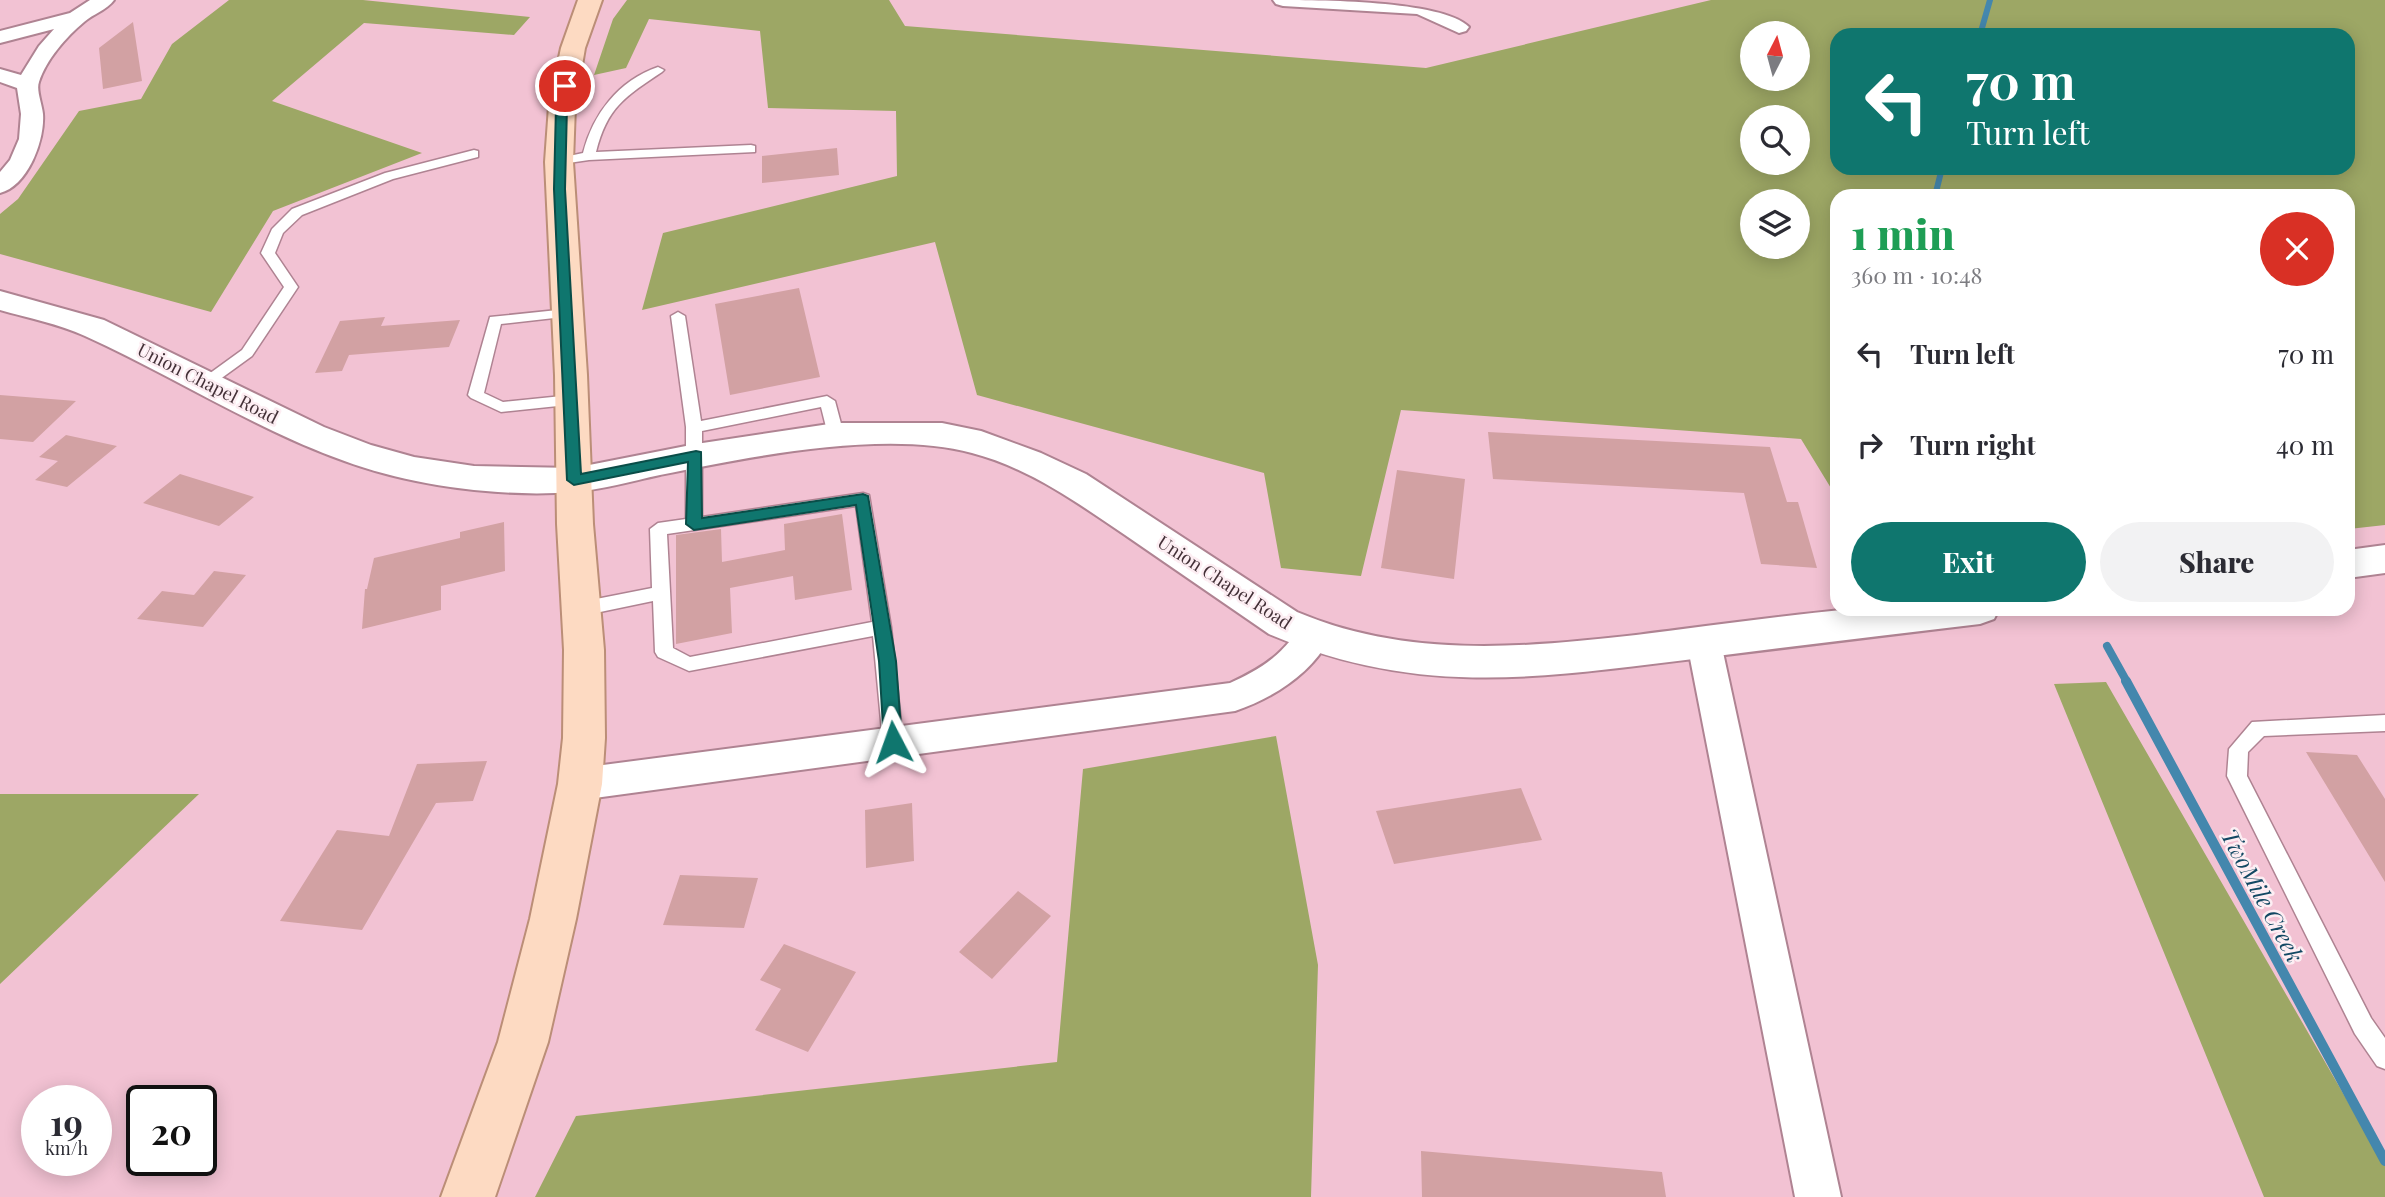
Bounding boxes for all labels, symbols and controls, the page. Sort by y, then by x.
north arrow [1740,21,1810,91]
map controls [1740,21,1810,259]
text: 70 m [1966,47,2076,112]
pin [535,56,595,116]
icon: left [1851,56,1942,147]
icon: arrive [546,67,584,105]
button: search [1740,105,1810,175]
text: Turn left [1966,110,2090,153]
button: layers [1740,189,1810,259]
text: 1 min [1851,205,1955,261]
button: close [2260,212,2334,286]
text: 360 m · 10:48 [1851,259,1983,290]
icon: left [1851,335,1889,373]
text: Turn left [1910,336,2015,371]
text: 70 m [2278,336,2334,371]
street label: Union Chapel Road [133,337,283,429]
icon: right [1851,426,1889,464]
text: Turn right [1910,427,2036,462]
text: 40 m [2276,427,2334,462]
button: Exit [1851,522,2086,602]
button: Share [2100,522,2334,602]
street label: Union Chapel Road [1153,530,1297,635]
position arrow [856,705,930,779]
water label: TwoMile Creek [2215,823,2311,968]
speed limit sign: 20 [126,1085,217,1176]
text: 19 [50,1098,83,1145]
text: km/h [45,1136,88,1160]

